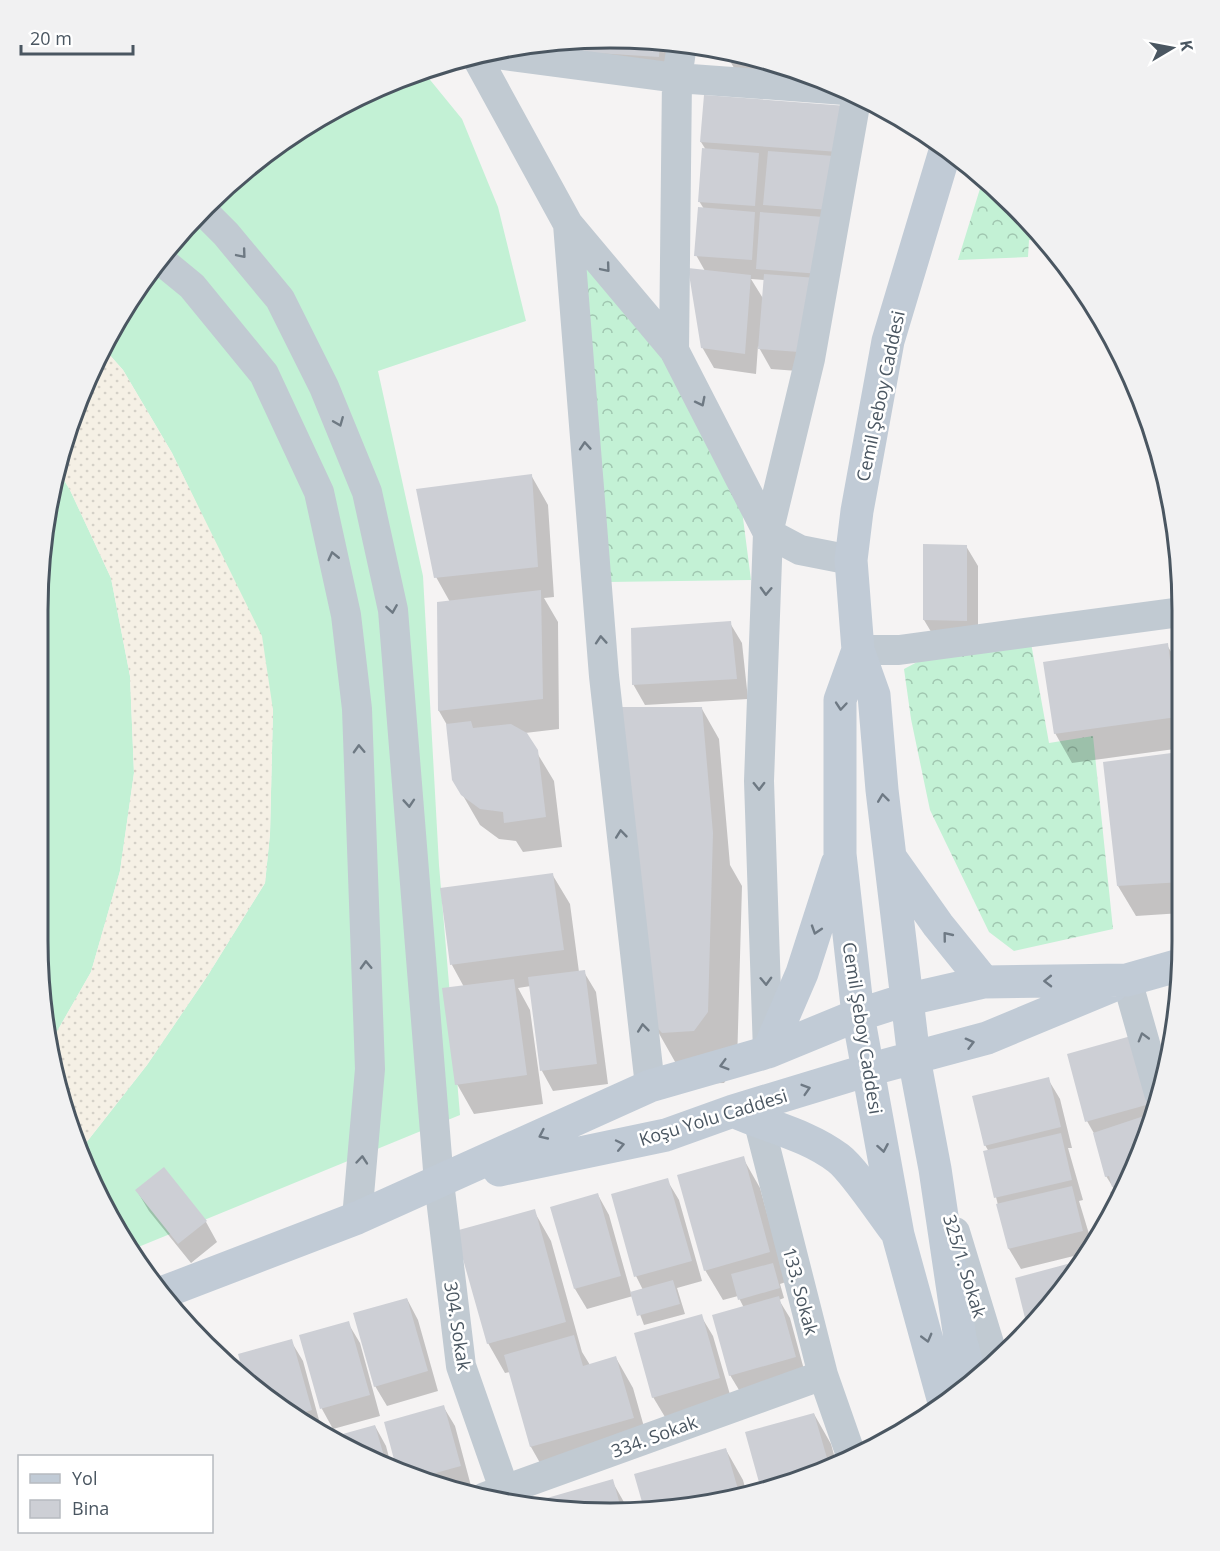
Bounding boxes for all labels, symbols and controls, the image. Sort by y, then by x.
scale bar [21,18,134,56]
north arrow [1142,18,1202,78]
text: 20 m [30,26,72,50]
text: K [1175,38,1199,53]
one-way arrow [235,247,246,258]
one-way arrow [598,262,609,273]
street label: Cemil Şeboy Caddesi [850,308,910,484]
one-way arrow [694,396,705,406]
one-way arrow [332,416,344,427]
one-way arrow [579,441,592,450]
one-way arrow [327,551,340,561]
one-way arrow [760,586,772,595]
one-way arrow [385,605,397,614]
one-way arrow [595,636,608,645]
one-way arrow [835,701,848,710]
one-way arrow [352,745,365,754]
one-way arrow [753,781,766,790]
one-way arrow [877,793,889,802]
one-way arrow [402,799,415,808]
one-way arrow [616,830,628,839]
one-way arrow [811,924,823,935]
one-way arrow [943,932,954,943]
street label: Cemil Şeboy Caddesi [838,940,888,1116]
one-way arrow [360,960,373,969]
one-way arrow [1043,975,1052,987]
one-way arrow [759,976,772,985]
one-way arrow [638,1023,650,1033]
one-way arrow [1138,1032,1150,1043]
one-way arrow [965,1037,975,1050]
one-way arrow [719,1058,730,1070]
street label: Koşu Yolu Caddesi [636,1083,790,1151]
one-way arrow [801,1084,811,1096]
one-way arrow [538,1128,549,1140]
one-way arrow [615,1139,625,1152]
one-way arrow [876,1144,888,1153]
one-way arrow [355,1155,368,1164]
street label: 325/1. Sokak [938,1211,992,1321]
street label: 133. Sokak [778,1244,824,1338]
street label: 304. Sokak [439,1280,477,1373]
one-way arrow [919,1333,932,1343]
street label: 334. Sokak [608,1409,701,1463]
legend [18,1455,213,1533]
text: Yol [72,1466,97,1490]
text: Bina [72,1496,109,1520]

